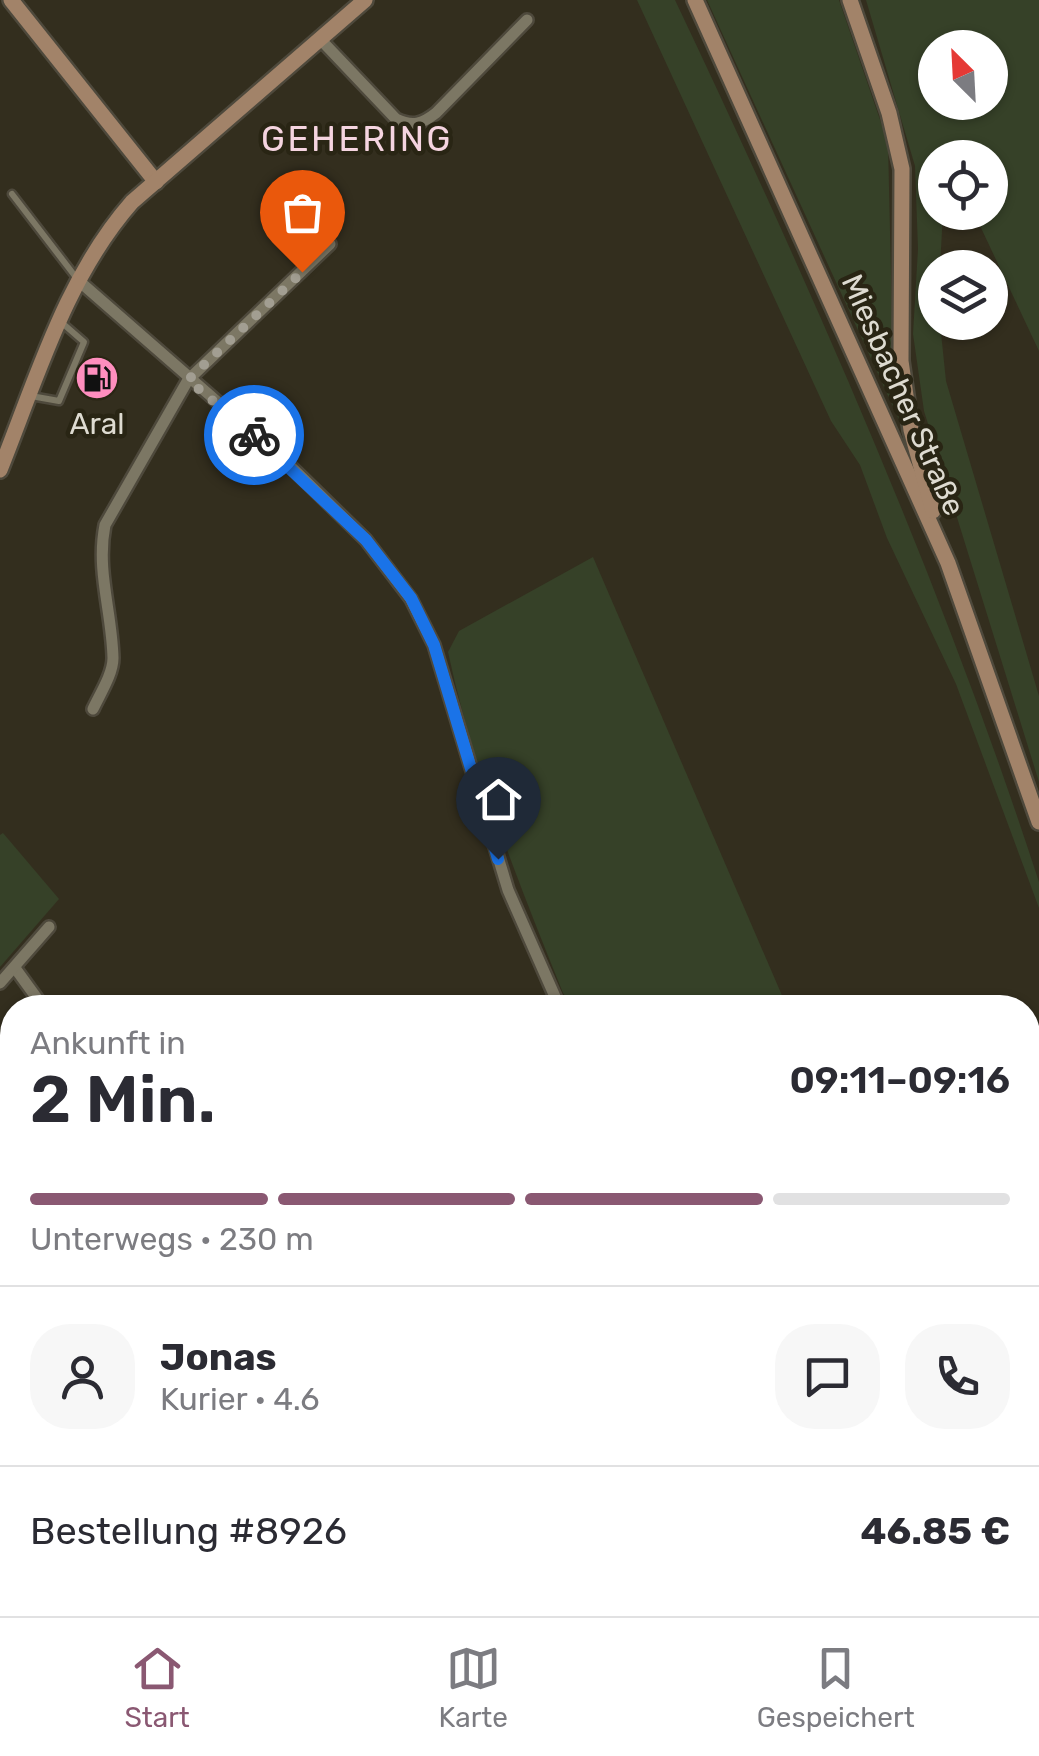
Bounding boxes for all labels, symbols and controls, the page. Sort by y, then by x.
north arrow [918,30,1008,120]
map controls [918,30,1008,340]
district label: GEHERING [261,118,453,160]
button: locate [918,140,1008,230]
pin [260,170,345,273]
icon: bag [275,185,330,240]
button: layers [918,250,1008,340]
street label: Miesbacher Straße [834,269,972,521]
fuel station icon: Aral [74,355,120,401]
courier [204,385,304,485]
place label: Aral [69,406,125,442]
icon: bike [227,408,282,463]
pin [456,757,541,860]
icon: home [471,772,526,827]
text: Ankunft in [30,1024,186,1062]
text: 09:11–09:16 [789,1057,1010,1103]
text: 2 Min. [30,1061,216,1138]
text: Unterwegs · 230 m [30,1220,314,1258]
button: person [30,1324,135,1429]
button: chat [775,1324,880,1429]
button: phone [905,1324,1010,1429]
text: Jonas [160,1334,277,1380]
text: Kurier · 4.6 [160,1380,320,1418]
text: Bestellung #8926 [30,1508,347,1554]
text: 46.85 € [860,1508,1010,1554]
tab: Start [124,1641,190,1734]
tab: Karte [439,1641,508,1734]
tab: Gespeichert [757,1641,915,1734]

